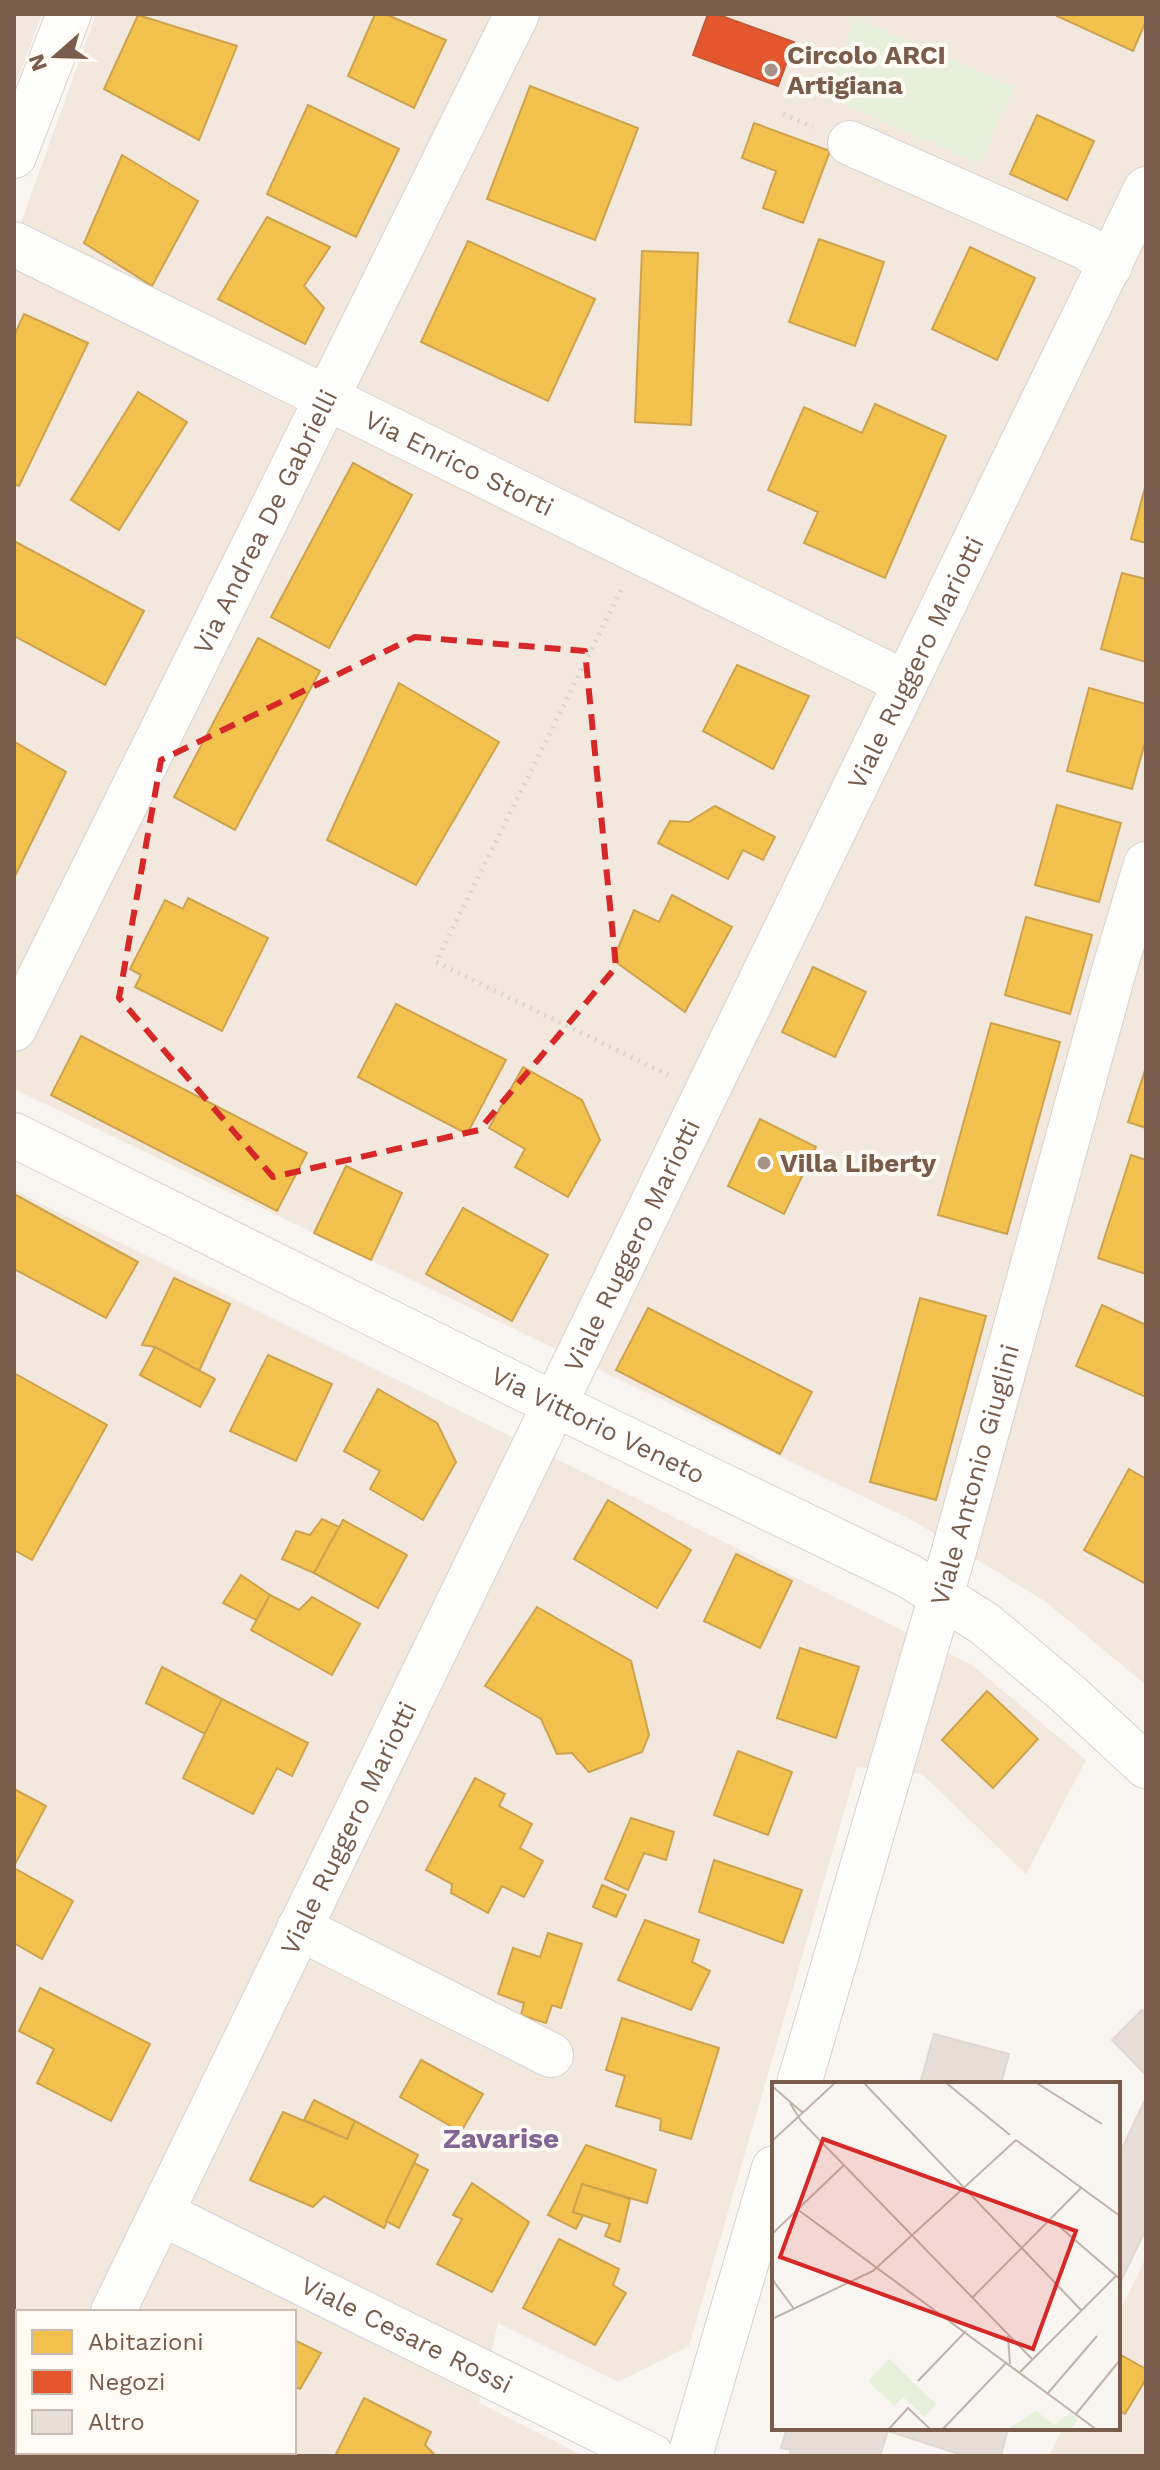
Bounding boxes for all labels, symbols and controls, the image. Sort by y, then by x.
north arrow [16,16,96,96]
place label: Circolo ARCI Artigiana [787,40,946,100]
text: N [23,51,52,75]
marker: Circolo ARCI Artigiana [762,61,780,79]
street label: Via Andrea De Gabrielli [187,385,343,659]
street label: Via Enrico Storti [360,404,558,522]
street label: Viale Ruggero Mariotti [841,532,990,794]
street label: Viale Ruggero Mariotti [558,1114,706,1377]
place label: Villa Liberty [780,1148,937,1178]
marker: Villa Liberty [755,1154,773,1172]
street label: Viale Antonio Giuglini [924,1341,1025,1609]
street label: Via Vittorio Veneto [486,1360,710,1490]
street label: Viale Ruggero Mariotti [274,1697,423,1960]
inset map [772,2082,1120,2430]
district label: Zavarise [443,2122,559,2155]
street label: Viale Cesare Rossi [296,2270,517,2400]
legend [16,2310,296,2454]
text: Abitazioni [88,2328,204,2356]
text: Negozi [88,2368,165,2396]
text: Altro [88,2408,145,2436]

